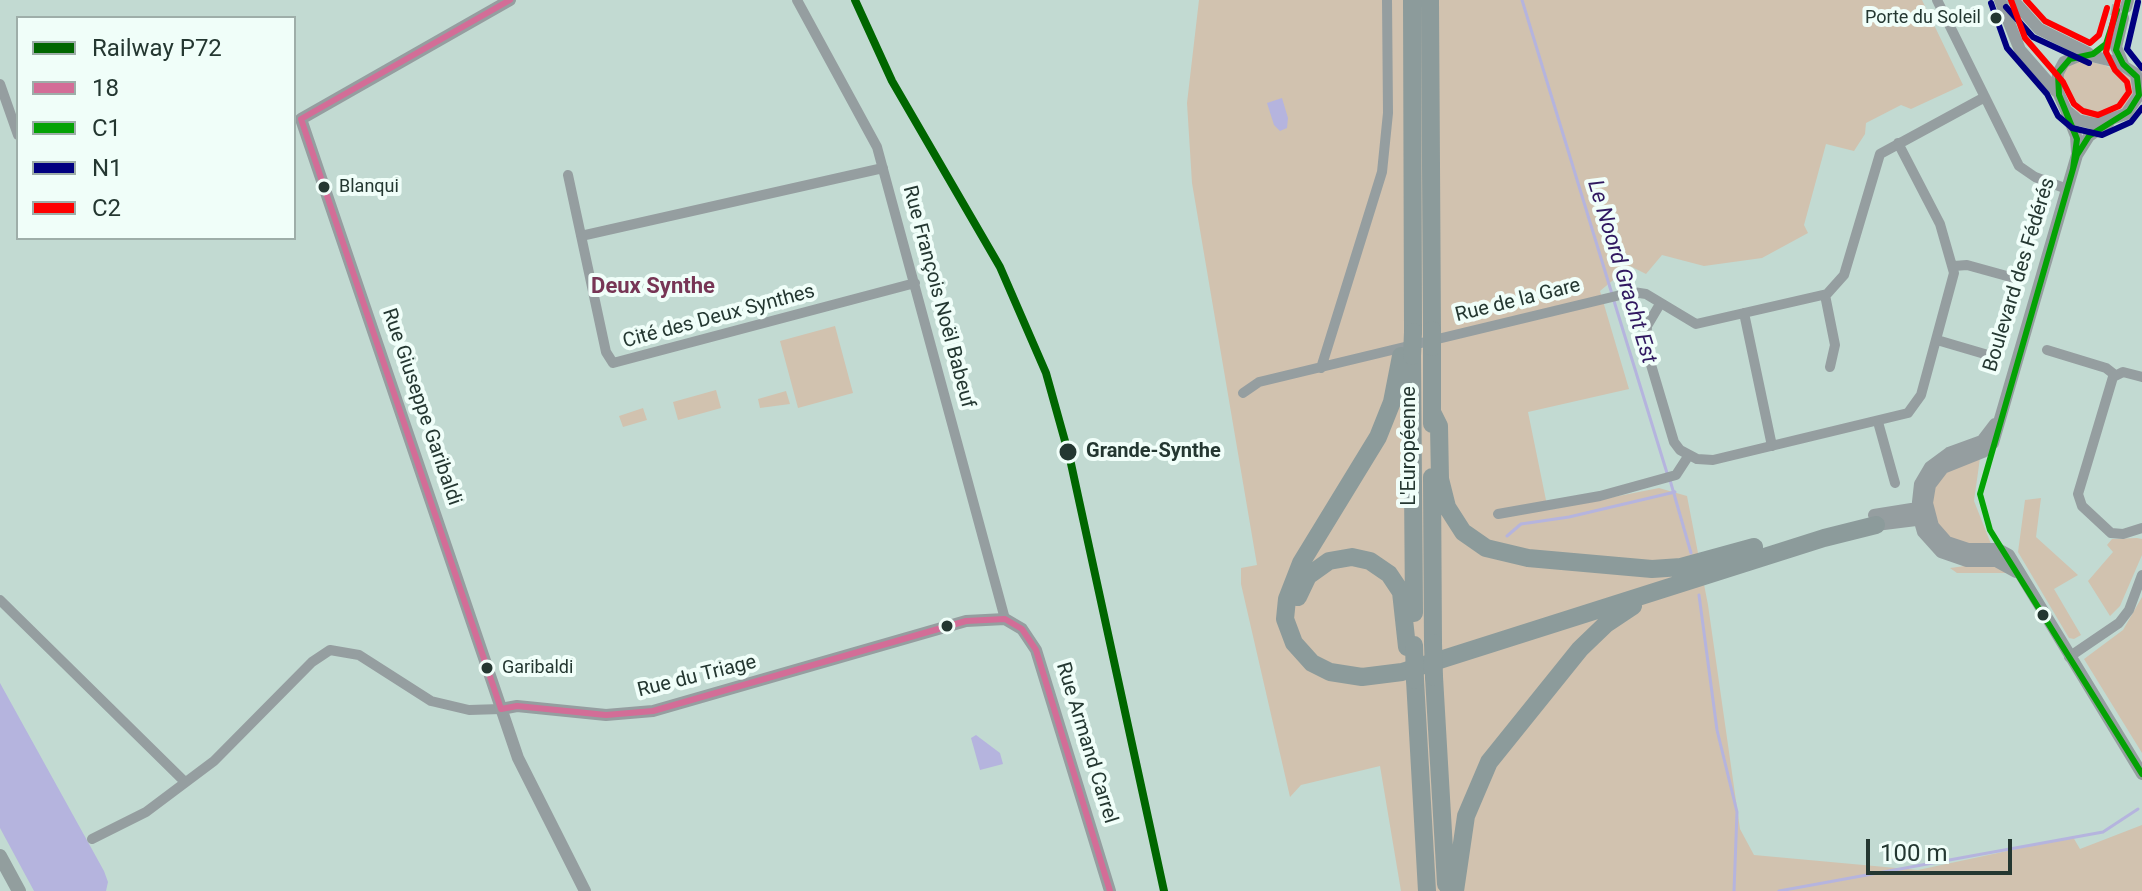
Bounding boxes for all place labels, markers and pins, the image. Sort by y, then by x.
place label: Porte du Soleil [1865,7,1981,29]
marker: Porte du Soleil [1988,10,2004,26]
place label: Blanqui [339,176,399,198]
marker: Blanqui [316,179,332,195]
place label: Grande-Synthe [1086,440,1221,464]
marker: Grande-Synthe [1057,441,1079,463]
unlabelled marker [2035,607,2051,623]
unlabelled marker [939,618,955,634]
place label: Garibaldi [502,657,573,679]
marker: Garibaldi [479,660,495,676]

